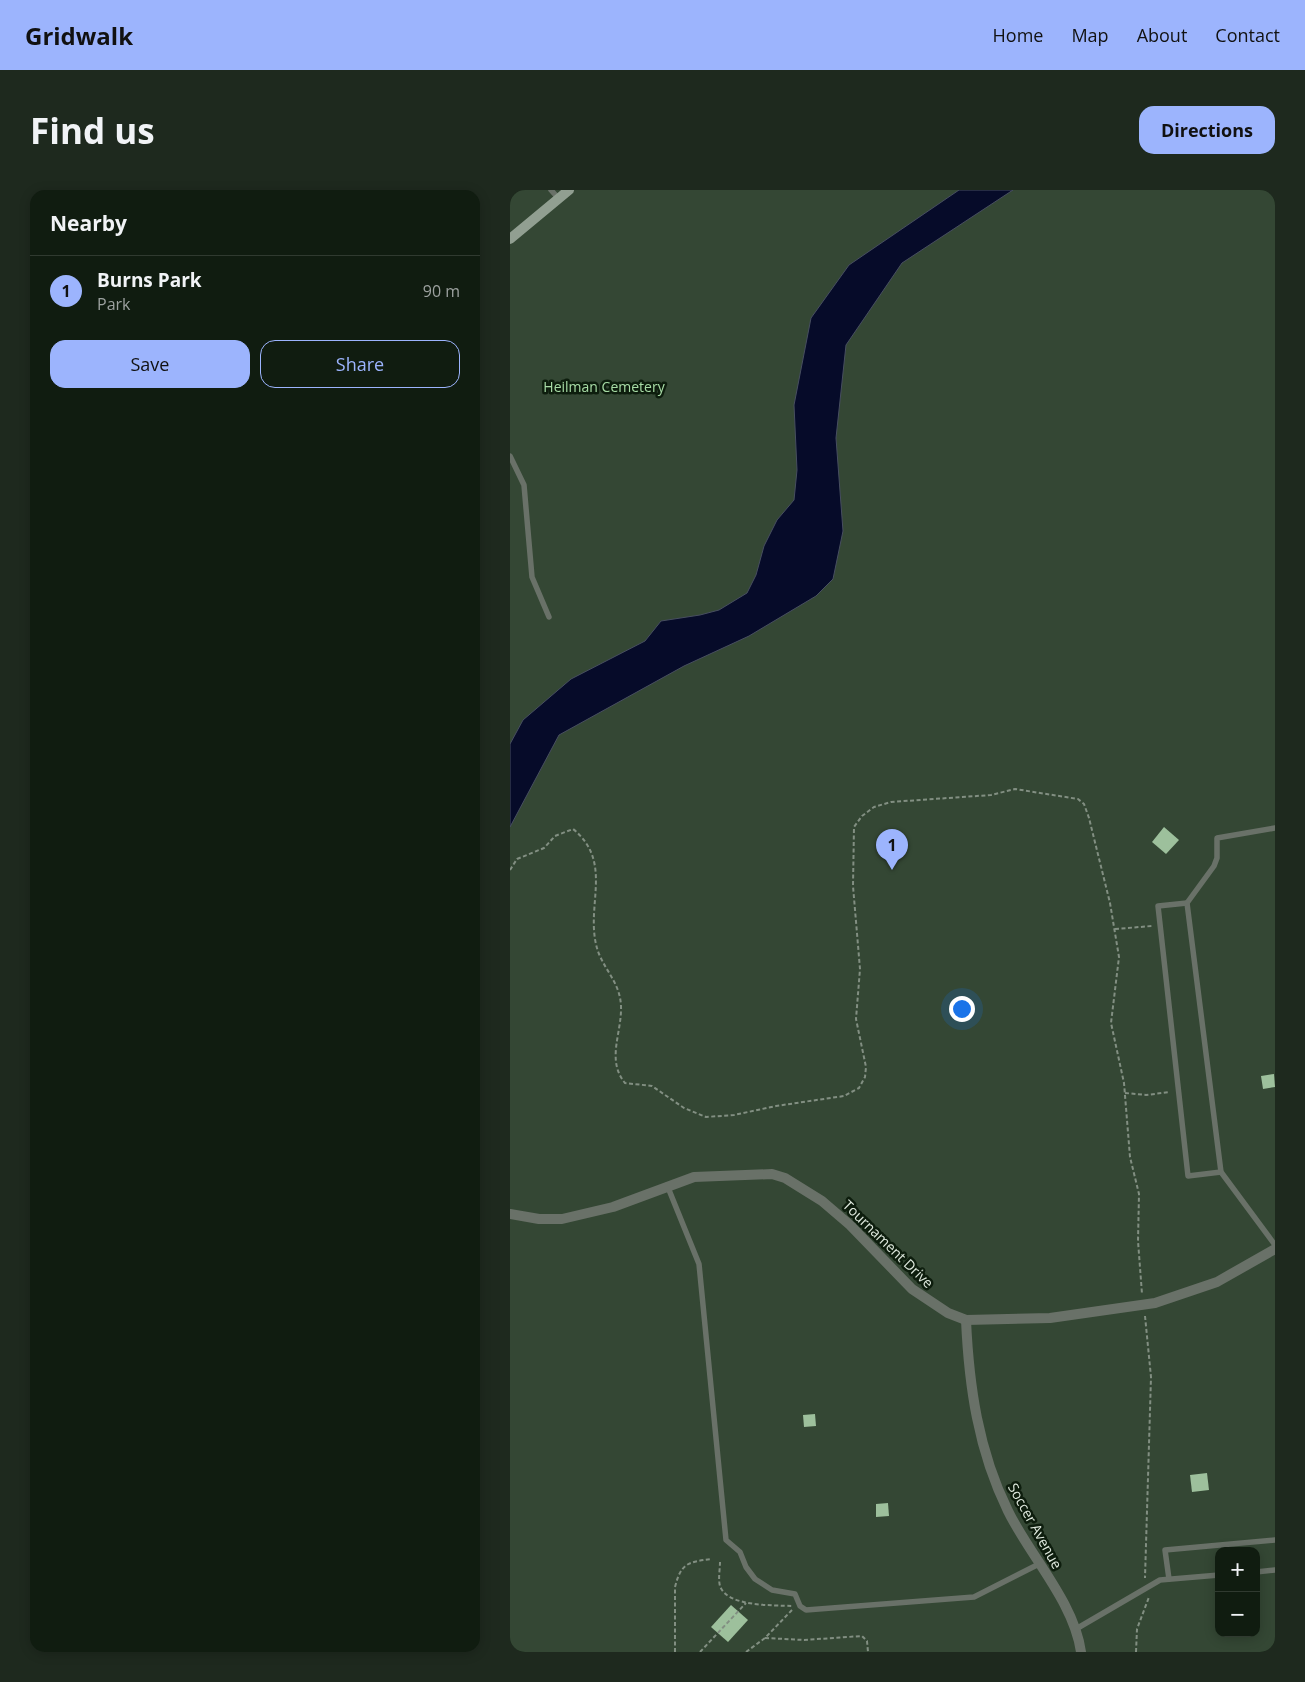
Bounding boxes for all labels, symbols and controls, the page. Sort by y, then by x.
text: Gridwalk [25,19,133,52]
text: Home [993,23,1043,47]
text: Map [1071,23,1109,47]
text: About [1137,23,1187,47]
text: Contact [1215,23,1280,47]
button: Directions [1139,106,1275,154]
text: Find us [30,107,155,154]
text: Nearby [50,209,127,237]
text: Burns Park [97,267,202,293]
text: 1 [61,280,71,302]
text: 90 m [423,280,460,302]
text: Park [97,293,130,315]
button: Save [50,340,250,388]
button: Share [260,340,460,388]
park label: Heilman Cemetery [543,377,666,396]
pin: 1 [876,829,908,870]
your location [949,996,975,1022]
street label: Tournament Drive [839,1195,938,1292]
street label: Soccer Avenue [1004,1479,1067,1572]
map controls [1215,1547,1260,1637]
button: + [1215,1547,1260,1592]
button: − [1215,1592,1260,1637]

